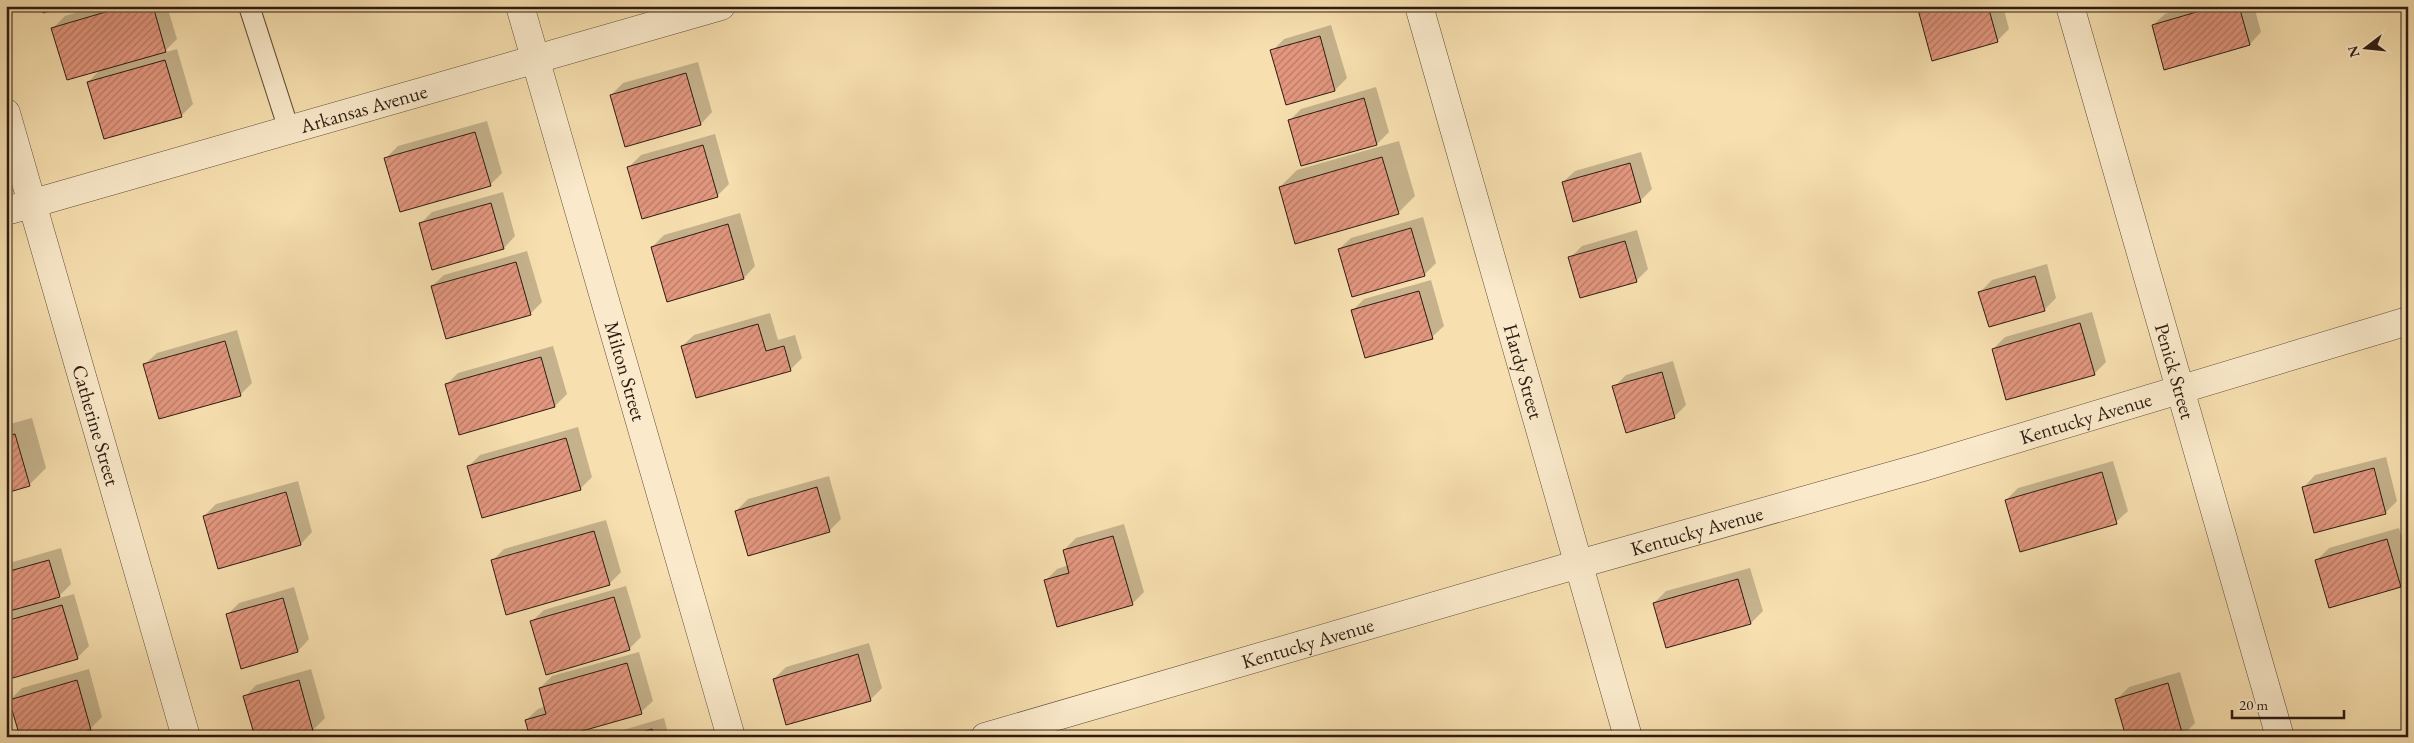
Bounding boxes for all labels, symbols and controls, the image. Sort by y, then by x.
north arrow [2342,22,2392,72]
text: N [2343,43,2364,60]
street label: Arkansas Avenue [296,78,430,139]
street label: Milton Street [599,318,652,425]
street label: Penick Street [2149,320,2201,423]
street label: Hardy Street [1498,321,1550,423]
street label: Catherine Street [66,362,126,489]
street label: Kentucky Avenue [2017,386,2155,450]
street label: Kentucky Avenue [1627,500,1766,562]
street label: Kentucky Avenue [1238,611,1377,675]
scale bar [2232,688,2344,720]
text: 20 m [2239,695,2268,714]

